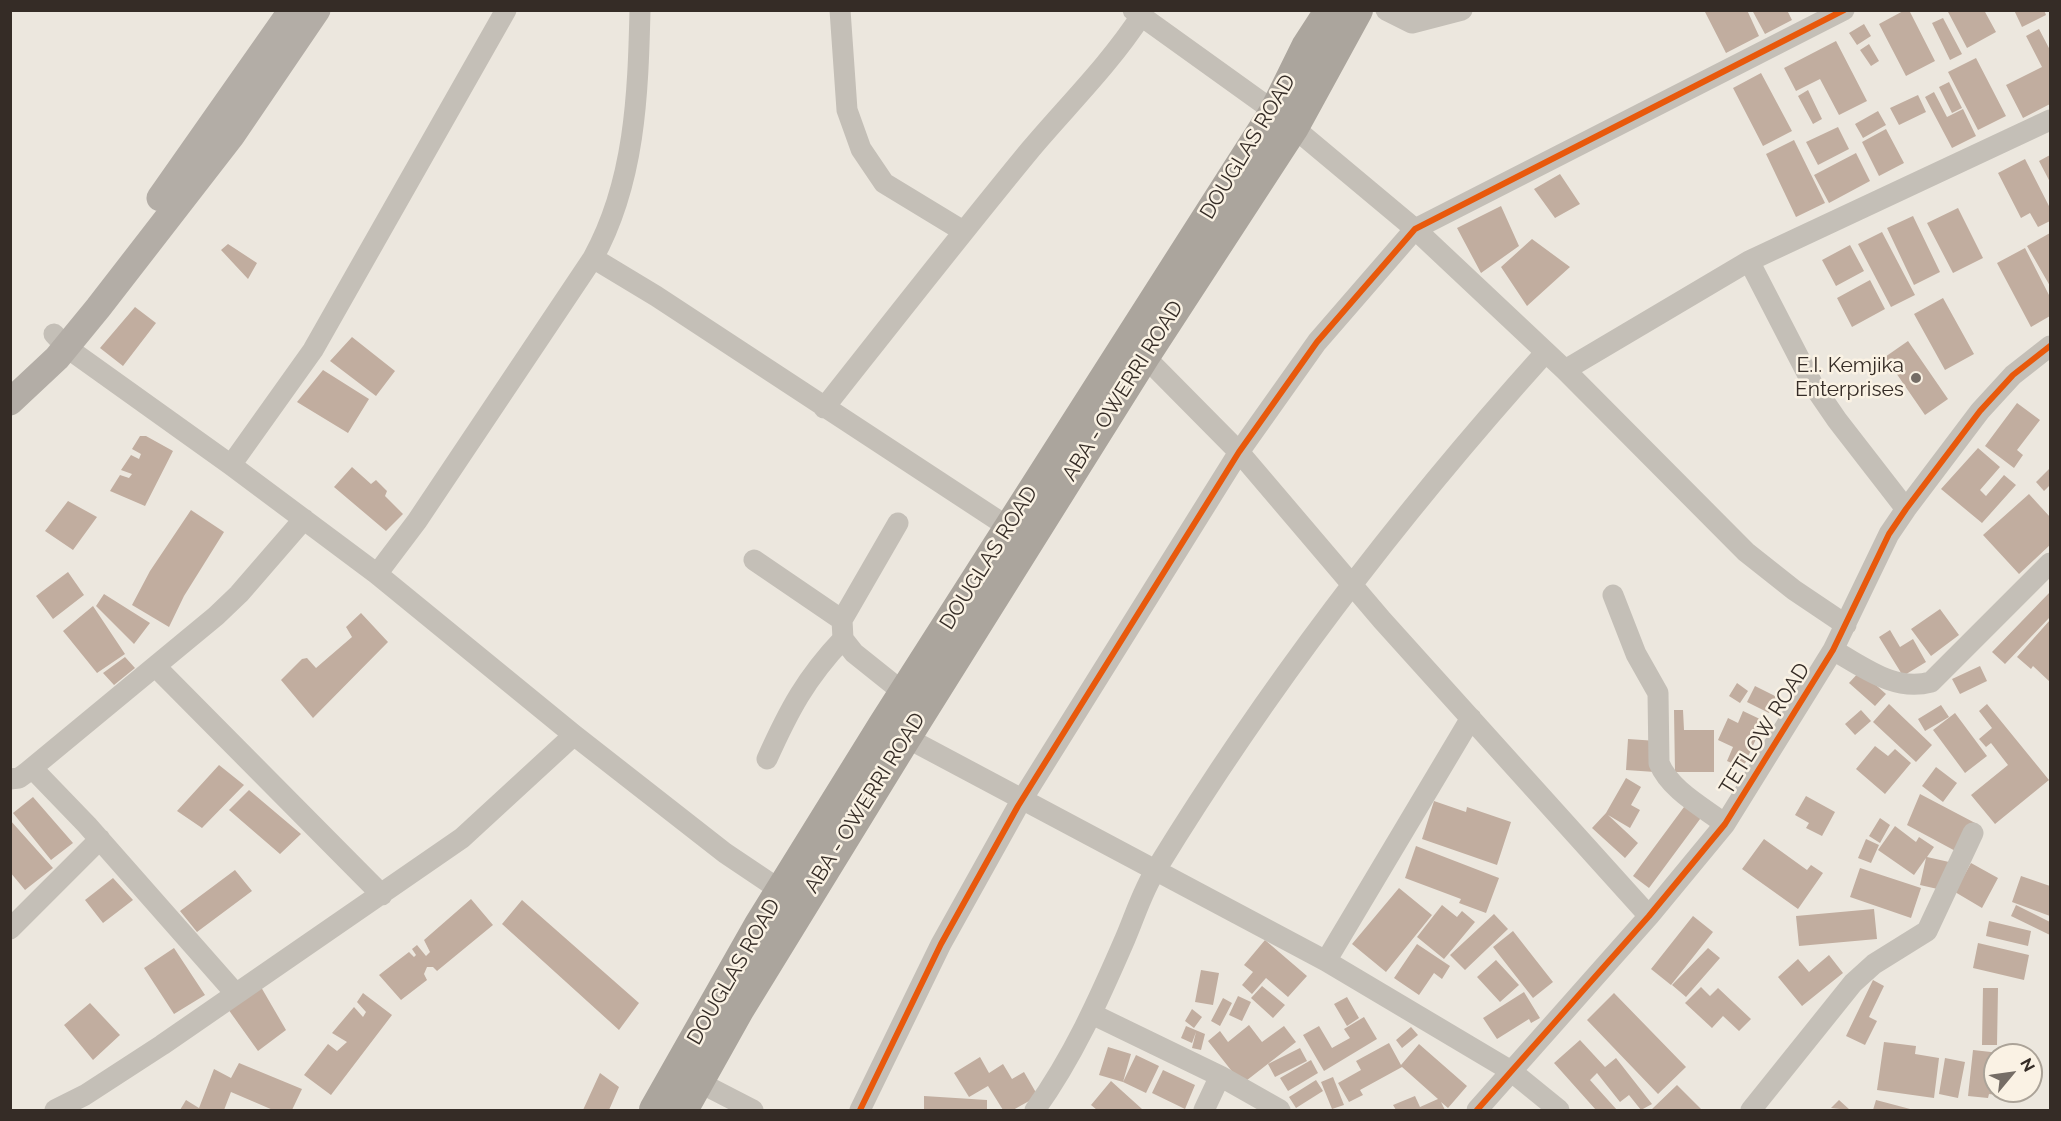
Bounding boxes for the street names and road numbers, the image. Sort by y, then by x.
street label: DOUGLAS ROAD [1195,70,1301,224]
street label: ABA - OWERRI ROAD [1057,296,1189,486]
street label: DOUGLAS ROAD [935,482,1043,634]
street label: TETLOW ROAD [1714,658,1816,800]
street label: ABA - OWERRI ROAD [799,708,931,898]
street label: DOUGLAS ROAD [682,895,786,1049]

